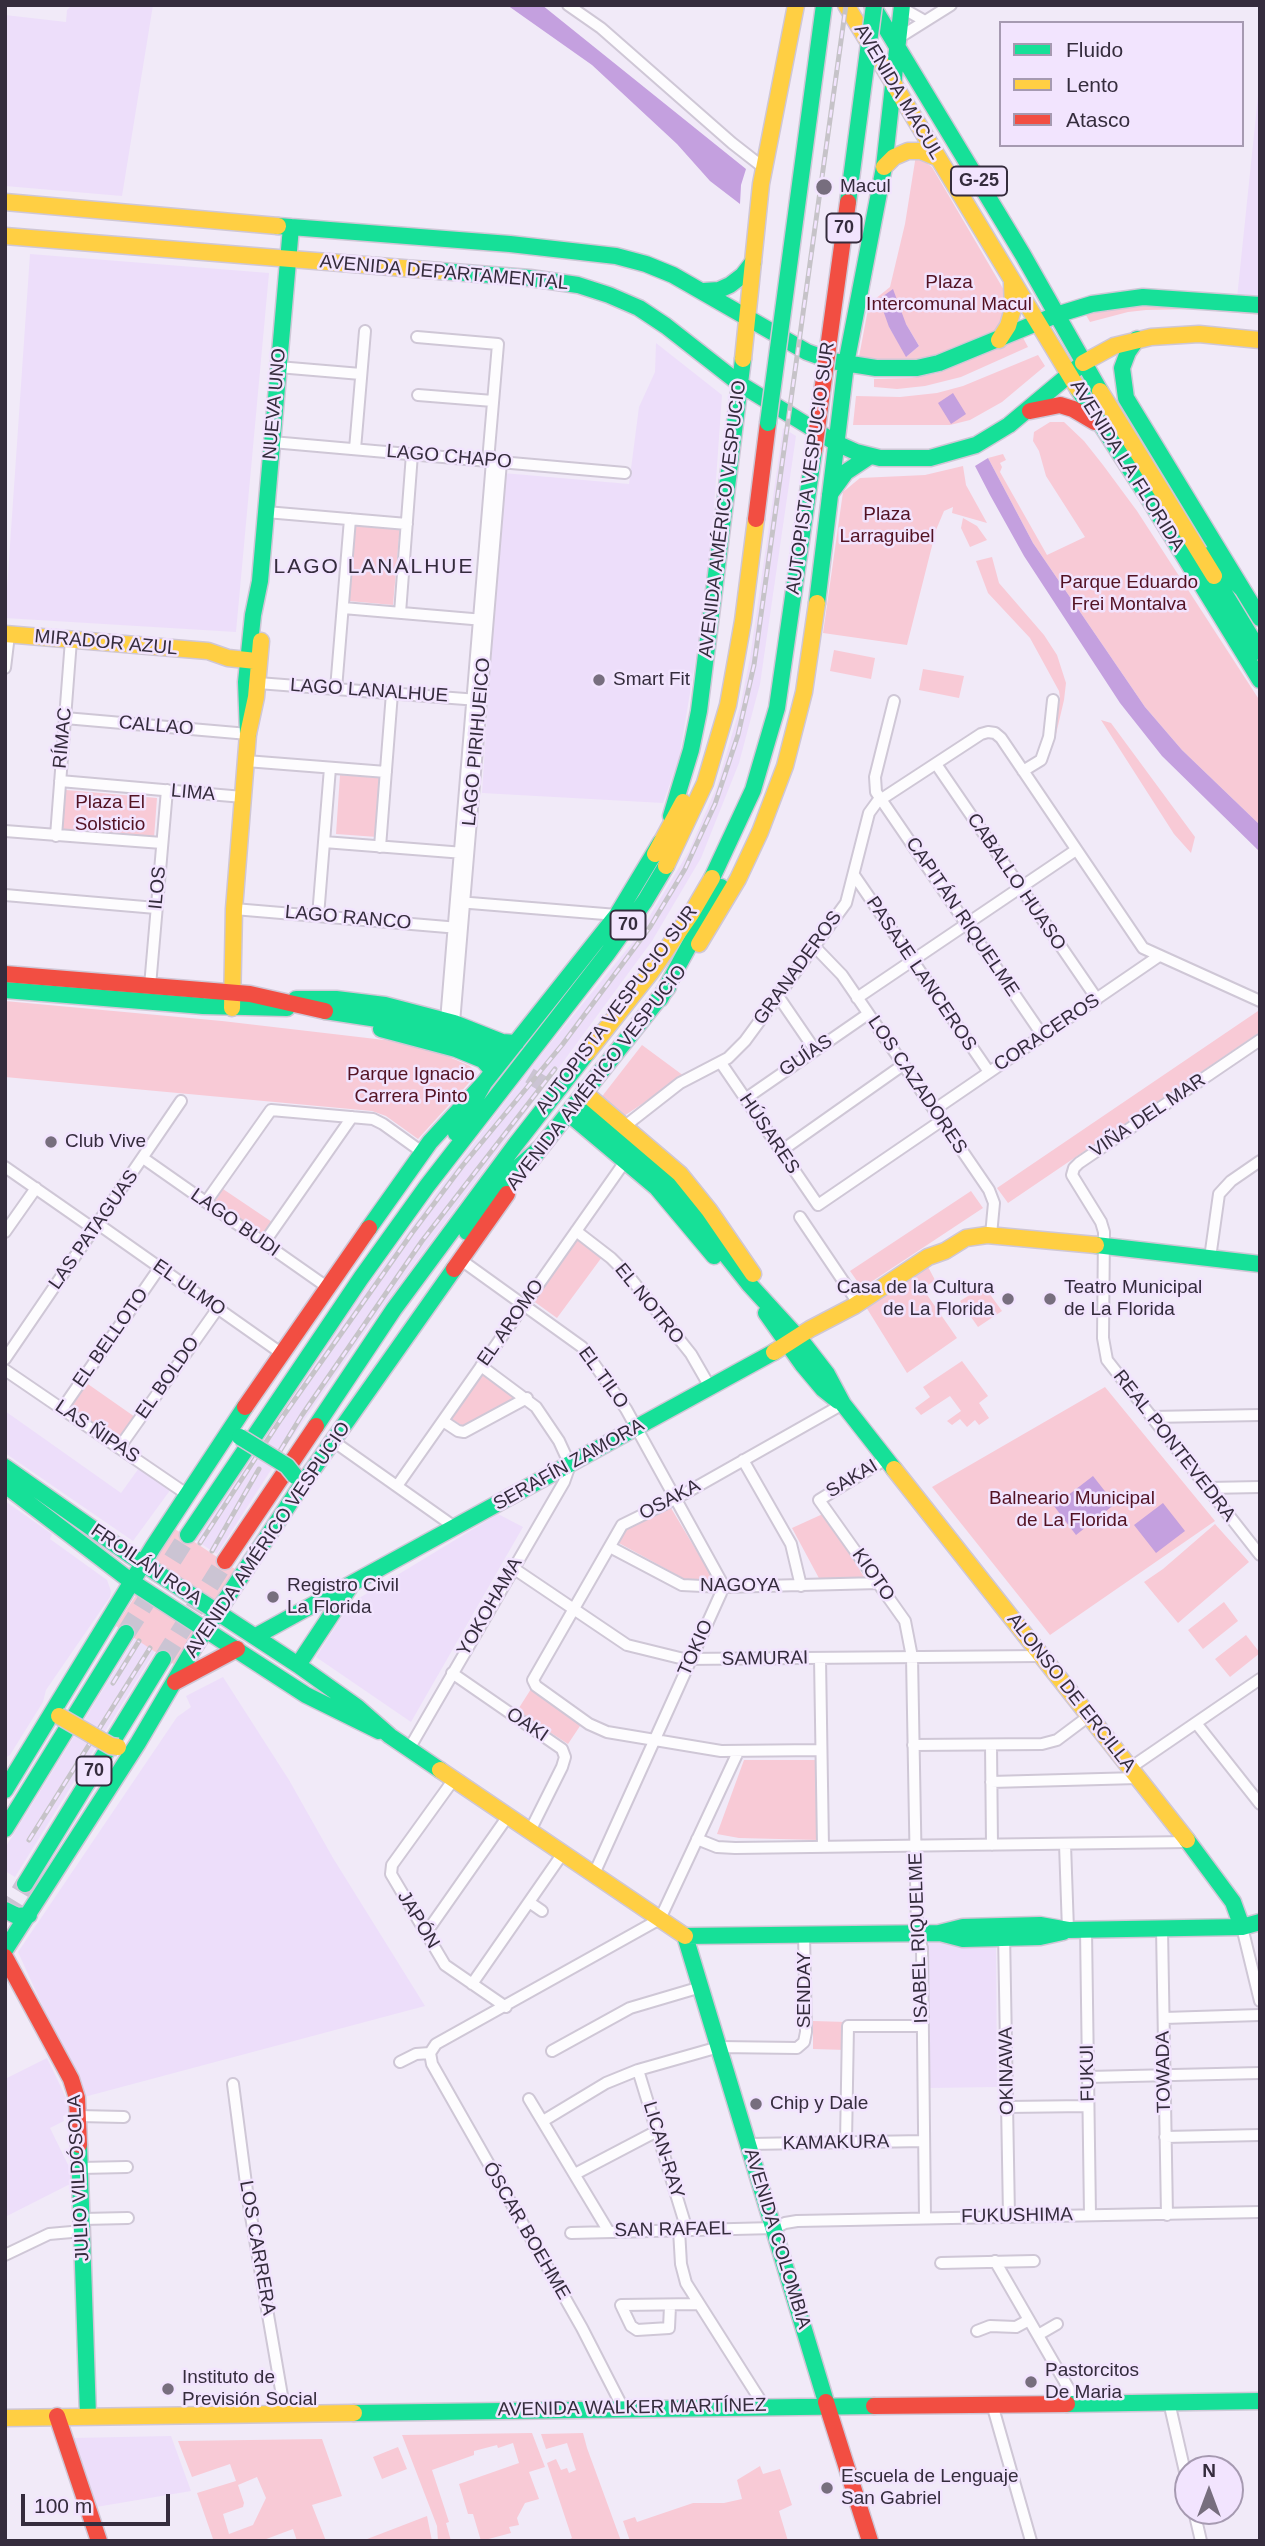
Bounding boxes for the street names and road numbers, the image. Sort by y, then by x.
street label: AVENIDA MACUL [849,20,947,164]
road number: G-25 [951,166,1007,196]
road number: 70 [826,213,862,242]
street label: AVENIDA DEPARTAMENTAL [319,251,569,295]
street label: AUTOPISTA VESPUCIO SUR [782,340,840,596]
street label: NUEVA UNO [259,347,291,461]
street label: AVENIDA LA FLORIDA [1065,376,1189,556]
street label: AVENIDA AMÉRICO VESPUCIO [695,379,751,659]
street label: LAGO CHAPO [385,440,513,474]
street label: MIRADOR AZUL [33,625,179,661]
street label: LAGO PIRIHUEICO [458,657,496,827]
street label: LAGO LANALHUE [289,674,449,708]
street label: RÍMAC [49,707,77,769]
street label: CALLAO [118,711,194,741]
street label: LIMA [170,780,216,806]
street label: CABALLO HUASO [962,809,1070,955]
street label: CAPITÁN RIQUELME [900,833,1024,1001]
street label: ILOS [145,865,171,911]
street label: PASAJE LANCEROS [861,892,981,1056]
street label: LAGO RANCO [284,901,412,935]
street label: AUTOPISTA VESPUCIO SUR [531,901,703,1119]
street label: GRANADEROS [749,907,847,1029]
road number: 70 [610,910,646,940]
street label: AVENIDA AMÉRICO VESPUCIO [502,961,692,1195]
street label: CORACEROS [990,989,1104,1077]
street label: LOS CAZADORES [862,1012,972,1158]
street label: GUÍAS [775,1030,837,1082]
street label: VIÑA DEL MAR [1086,1069,1210,1163]
street label: HÚSARES [734,1090,804,1178]
street label: LAS PATAGUAS [44,1166,144,1294]
street label: LAGO BUDI [186,1184,284,1262]
street label: EL ULMO [148,1255,230,1321]
street label: EL NOTRO [610,1259,688,1349]
street label: EL AROMO [473,1275,549,1371]
street label: EL BELLOTO [68,1284,154,1392]
street label: EL BOLDO [131,1333,205,1423]
street label: EL TILO [573,1343,633,1413]
street label: REAL PONTEVEDRA [1108,1366,1240,1526]
street label: LAS ÑIPAS [50,1395,144,1469]
street label: SERAFÍN ZAMORA [490,1414,648,1516]
street label: AVENIDA AMÉRICO VESPUCIO [180,1418,356,1662]
street label: SAKAI [822,1455,882,1503]
street label: OSAKA [636,1475,704,1525]
street label: FROILÁN ROA [86,1520,206,1610]
street label: KIOTO [847,1544,899,1606]
street label: YOKOHAMA [453,1554,527,1660]
street label: NAGOYA [700,1575,780,1597]
street label: ALONSO DE ERCILLA [1002,1609,1140,1777]
street label: TOKIO [674,1617,718,1679]
street label: SAMURAI [722,1647,808,1671]
street label: OAKI [502,1703,552,1747]
road number: 70 [76,1756,112,1786]
street label: ISABEL RIQUELME [905,1852,933,2024]
street label: JAPÓN [392,1887,444,1953]
street label: SENDAY [794,1952,816,2028]
street label: OKINAWA [995,2027,1019,2115]
street label: TOWADA [1152,2031,1176,2113]
street label: FUKUI [1076,2044,1100,2102]
street label: JULIO VILDÓSOLA [63,2094,95,2262]
street label: LICAN-RAY [637,2099,689,2201]
street label: KAMAKURA [782,2131,890,2155]
street label: AVENIDA COLOMBIA [739,2146,815,2332]
street label: ÓSCAR BOEHME [477,2158,575,2304]
street label: LOS CARRERA [234,2179,280,2317]
street label: FUKUSHIMA [961,2204,1073,2228]
street label: SAN RAFAEL [614,2218,732,2242]
street label: AVENIDA WALKER MARTÍNEZ [497,2394,767,2422]

